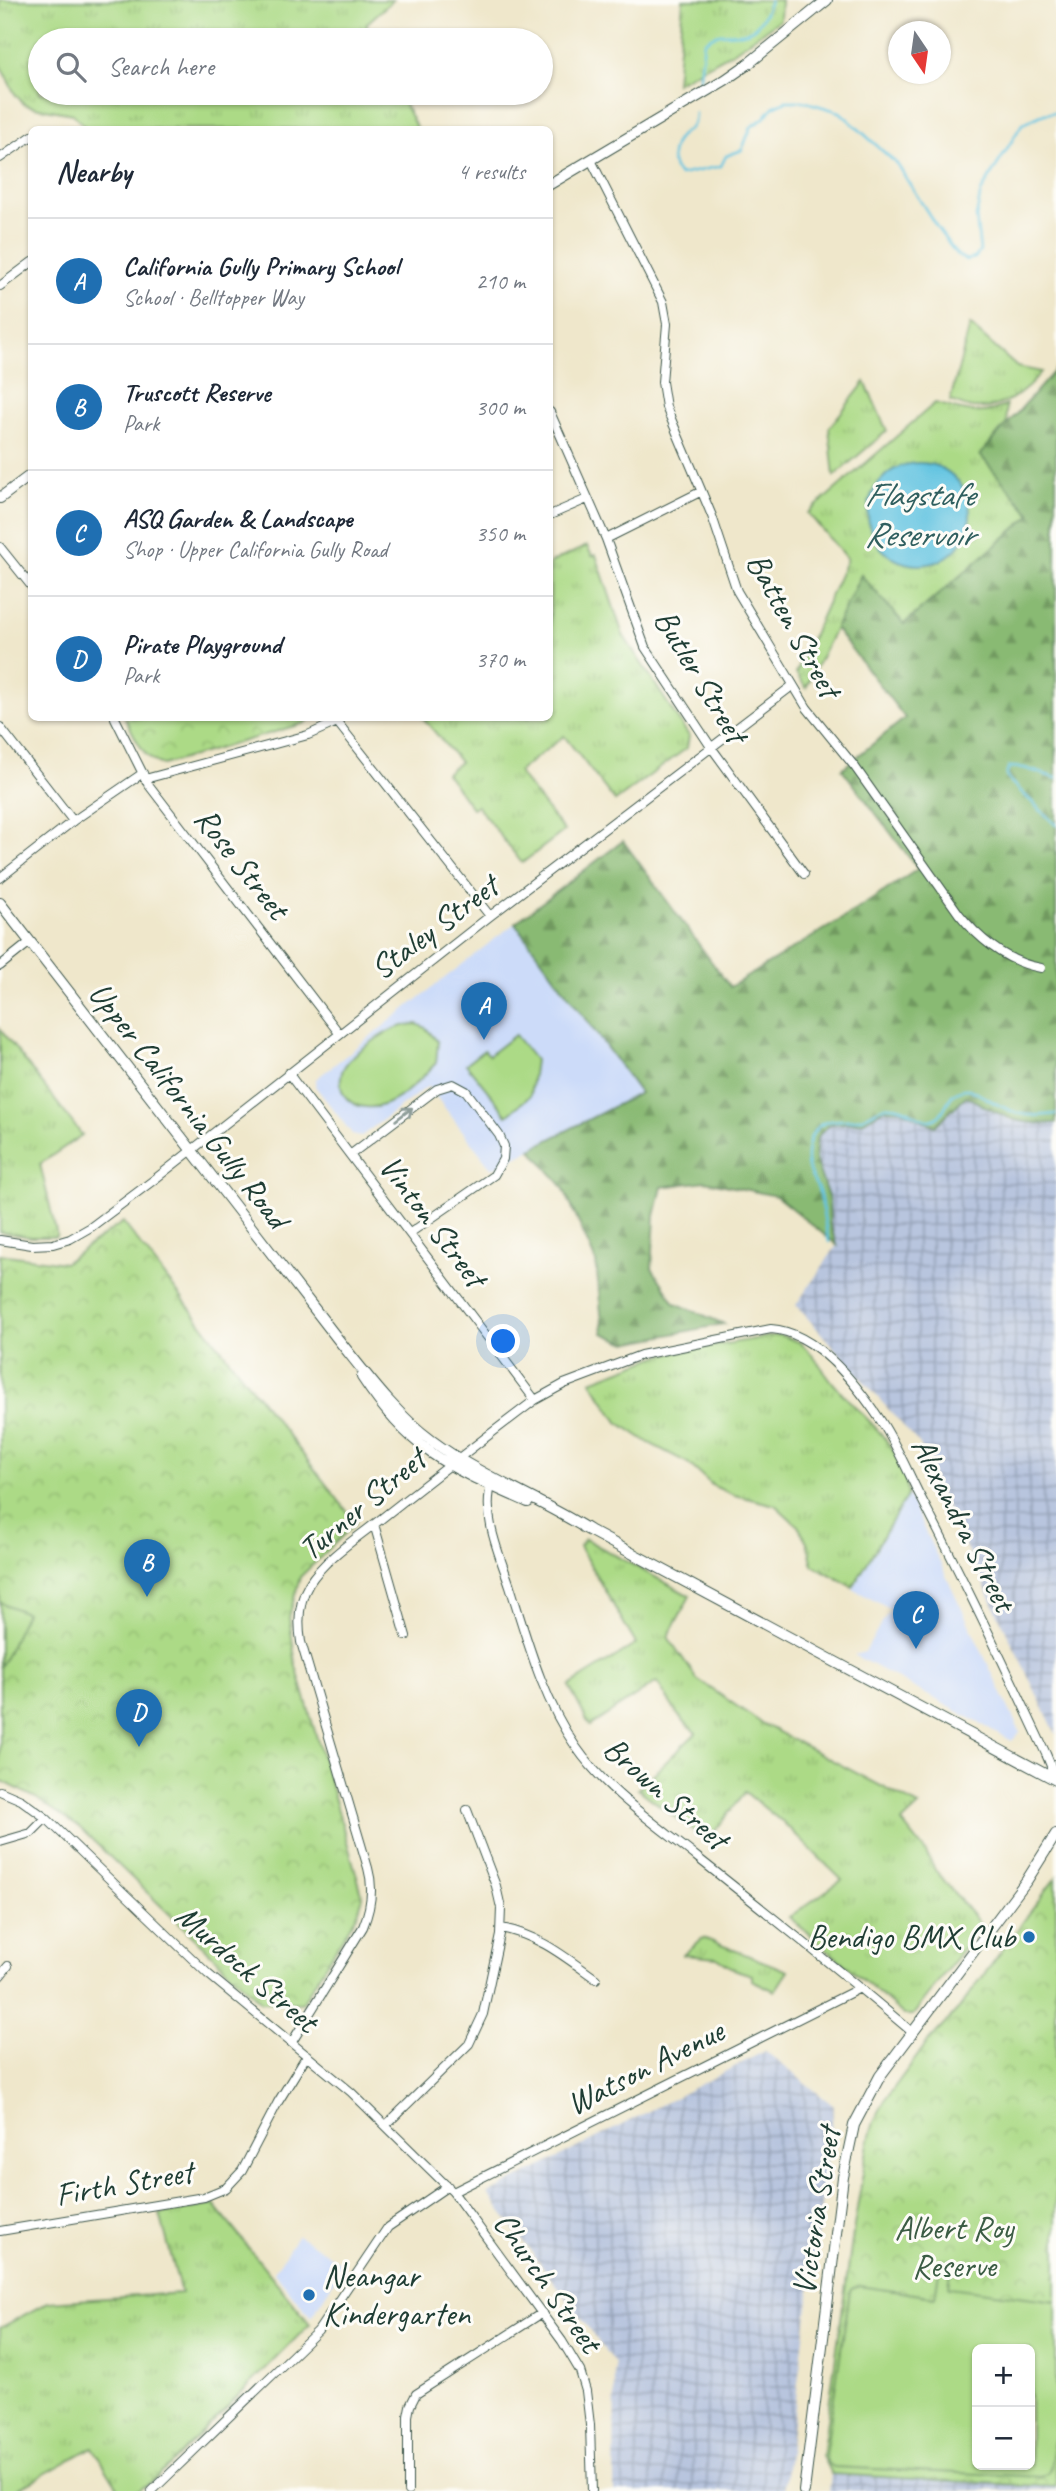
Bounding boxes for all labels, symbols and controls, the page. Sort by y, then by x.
north arrow [888,21,951,84]
search box [28,28,553,105]
icon: search [52,48,90,86]
text: Search here [108,50,214,83]
text: Nearby [56,153,132,191]
text: 4 results [458,157,525,186]
text: California Gully Primary School [123,250,399,283]
text: A [73,267,85,296]
text: 210 m [476,267,525,296]
text: School · Belltopper Way [123,283,304,312]
text: Truscott Reserve [123,376,271,409]
text: B [73,393,85,422]
text: 300 m [476,393,525,422]
text: Park [123,409,159,438]
water label: Flagstafe Reservoir [864,472,980,557]
text: ASQ Garden & Landscape [123,502,353,535]
text: C [74,519,84,548]
text: 350 m [476,519,525,548]
text: Shop · Upper California Gully Road [123,535,388,564]
street label: Batten Street [737,545,853,708]
street label: Butler Street [645,602,759,754]
text: Pirate Playground [123,628,281,661]
text: D [72,645,86,674]
text: 370 m [476,645,525,674]
text: Park [123,661,159,690]
street label: Rose Street [185,799,301,930]
street label: Staley Street [362,863,510,989]
street label: Upper California Gully Road [80,973,301,1241]
pin: A [461,982,507,1040]
one-way arrow [395,1107,414,1122]
street label: Vinton Street [370,1147,499,1299]
your location [486,1324,520,1358]
street label: Alexandra Street [902,1430,1027,1621]
street label: Turner Street [290,1436,437,1569]
pin: B [124,1539,170,1597]
pin: C [893,1591,939,1649]
pin: D [116,1689,162,1747]
street label: Brown Street [595,1727,740,1861]
street label: Murdock Street [167,1895,329,2043]
place label: Bendigo BMX Club [808,1916,1017,1958]
marker: Bendigo BMX Club [1021,1929,1037,1945]
street label: Watson Avenue [559,2009,733,2124]
street label: Victoria Street [782,2120,851,2298]
street label: Firth Street [52,2150,200,2216]
street label: Church Street [484,2204,613,2363]
park label: Albert Roy Reserve [895,2207,1016,2287]
place label: Neangar Kindergarten [323,2255,471,2335]
marker: Neangar Kindergarten [301,2287,317,2303]
map controls [972,2344,1035,2470]
button: + [972,2344,1035,2407]
button: − [972,2407,1035,2470]

